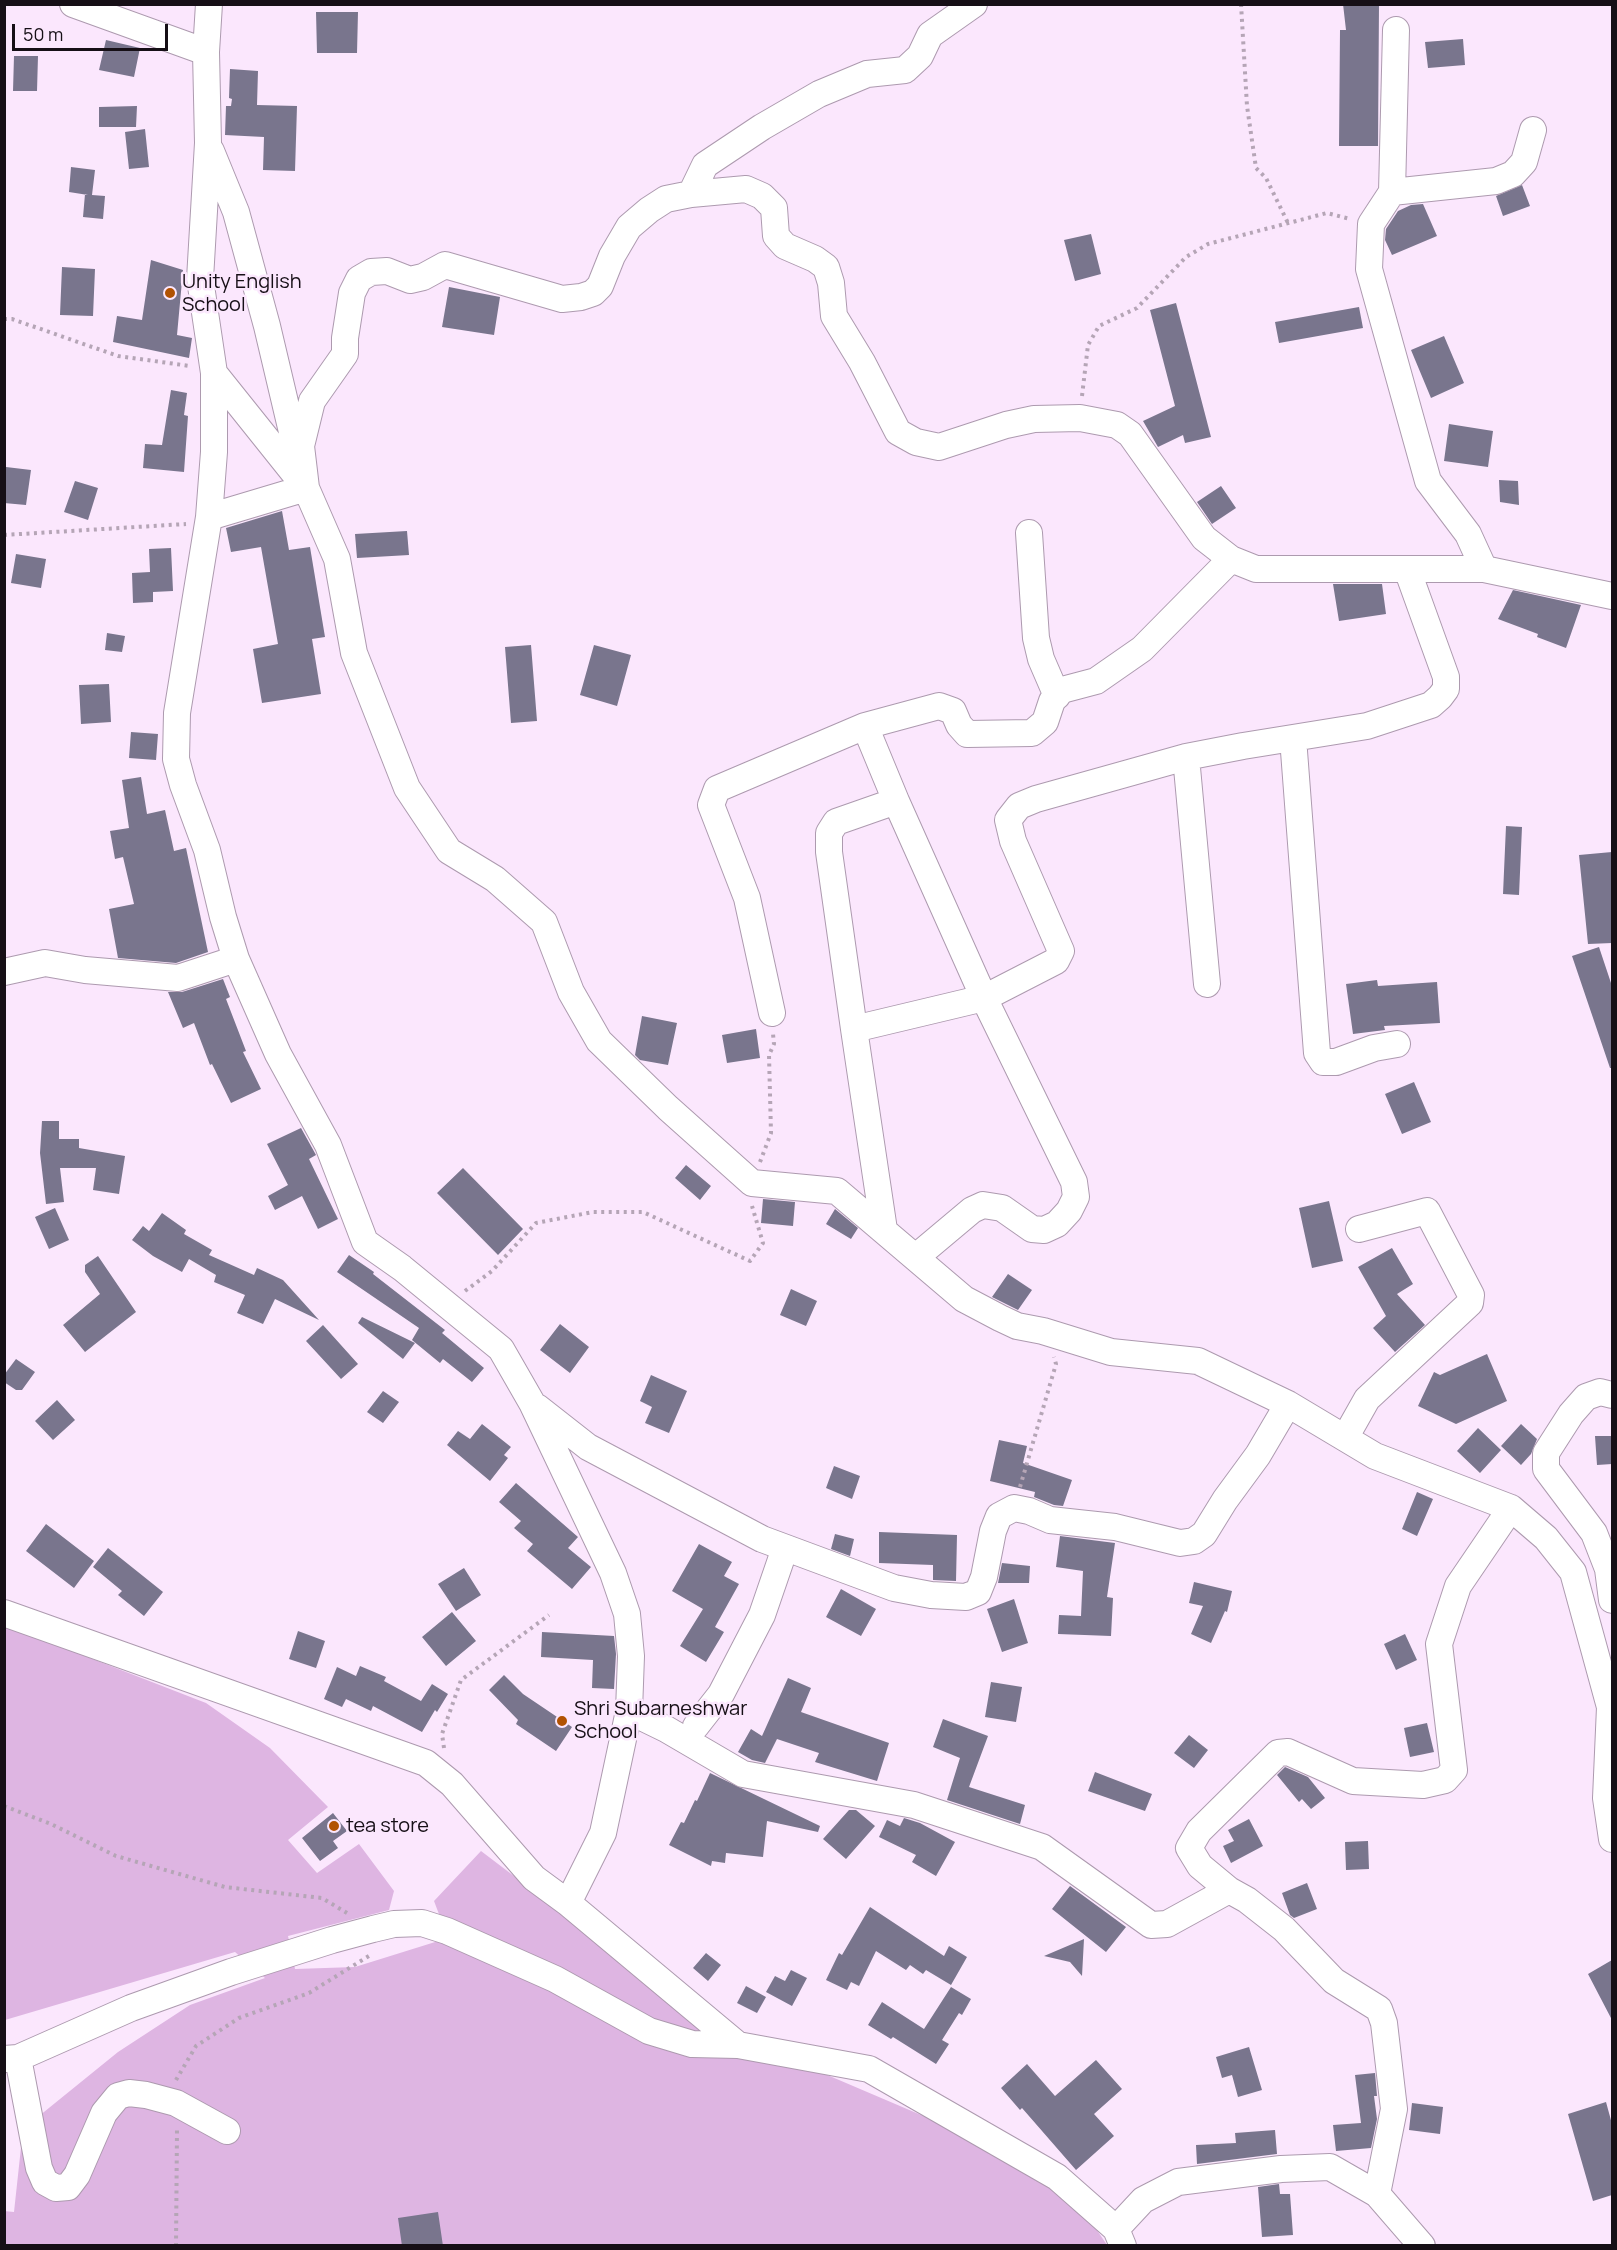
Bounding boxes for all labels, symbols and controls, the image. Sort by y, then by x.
scale bar [15,12,171,50]
text: 50 m [23,22,63,46]
place label: Unity English School [182,270,302,317]
marker: Unity English School [163,286,177,300]
place label: Shri Subarneshwar School [574,1697,747,1744]
marker: Shri Subarneshwar School [555,1714,569,1728]
place label: tea store [346,1814,429,1838]
marker: tea store [327,1819,341,1833]

